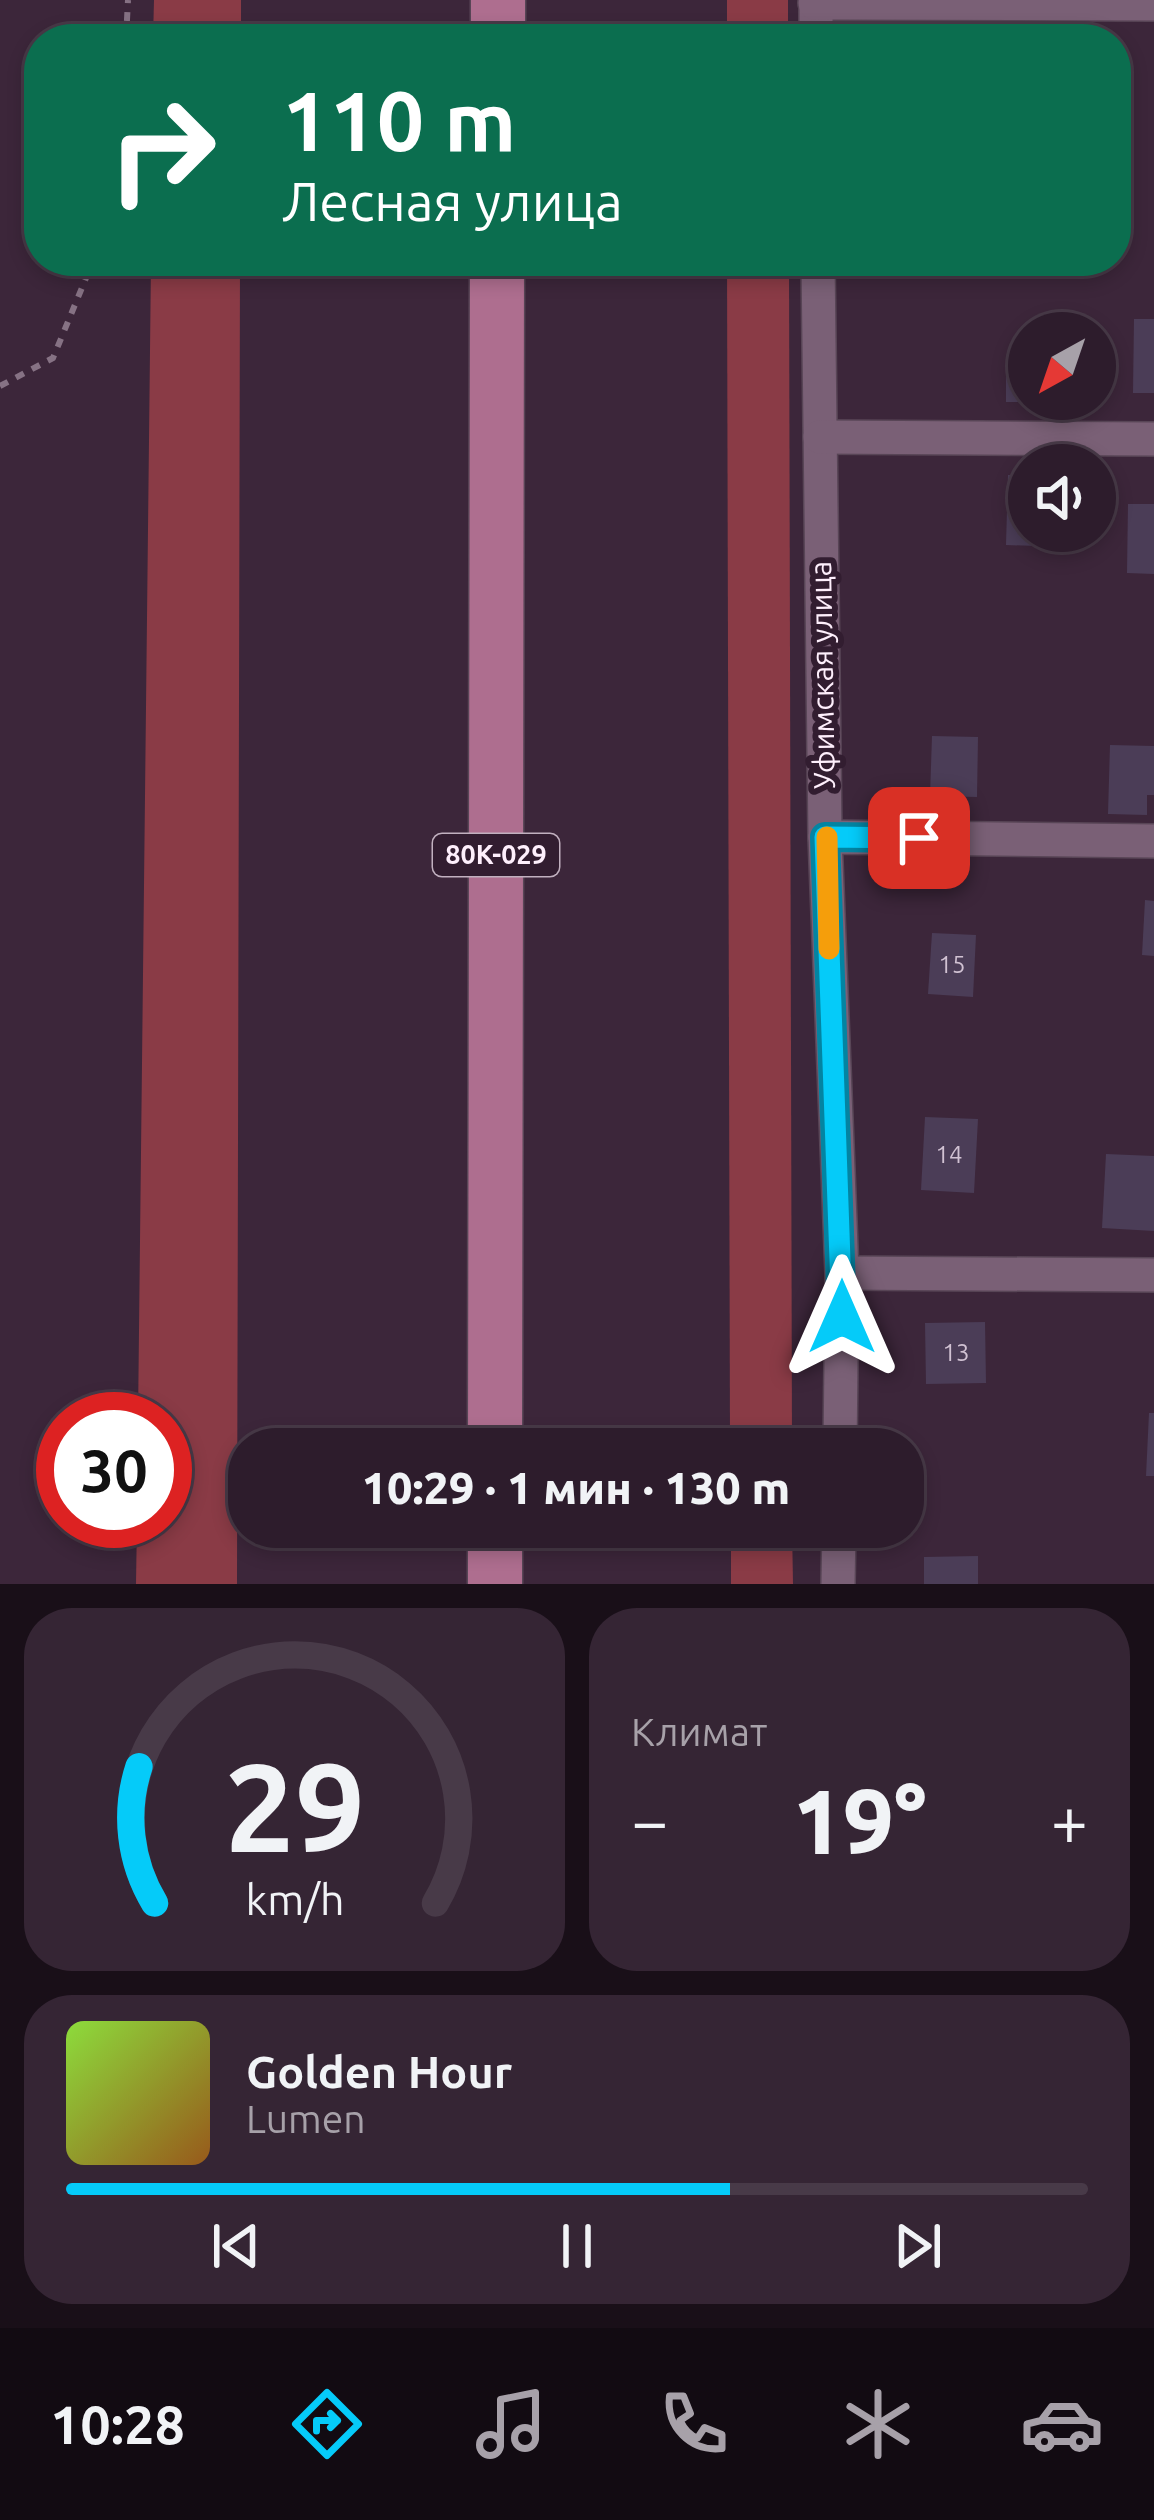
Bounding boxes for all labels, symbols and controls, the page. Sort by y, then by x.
icon: right [84,72,240,228]
text: 110 m [282,73,516,167]
text: Лесная улица [282,171,623,231]
north arrow [1008,312,1116,420]
map controls [1008,312,1116,552]
button: sound [1008,444,1116,552]
street label: Уфимская улица [803,561,841,789]
pin [868,787,970,889]
icon: arrive [886,805,952,871]
road number: 80К-029 [433,834,559,876]
house number: 15 [938,951,966,978]
house number: 14 [935,1141,963,1168]
position arrow [779,1254,905,1380]
house number: 13 [942,1339,970,1366]
speed limit sign: 30 [36,1392,192,1548]
text: 10:29 · 1 мин · 130 m [362,1462,790,1513]
text: Климат [631,1710,767,1753]
text: 29 [224,1736,365,1876]
text: 19° [792,1770,927,1871]
text: − [631,1783,668,1857]
text: + [1051,1783,1088,1857]
text: km/h [245,1874,344,1922]
text: Golden Hour [246,2046,512,2097]
text: Lumen [246,2097,366,2140]
icon: previous [203,2213,269,2279]
icon: pause [544,2213,610,2279]
icon: next [885,2213,951,2279]
icon: directions [285,2382,369,2466]
icon: music [469,2382,553,2466]
icon: phone [652,2382,736,2466]
icon: climate [836,2382,920,2466]
icon: car [1020,2382,1104,2466]
text: 10:28 [50,2394,185,2454]

